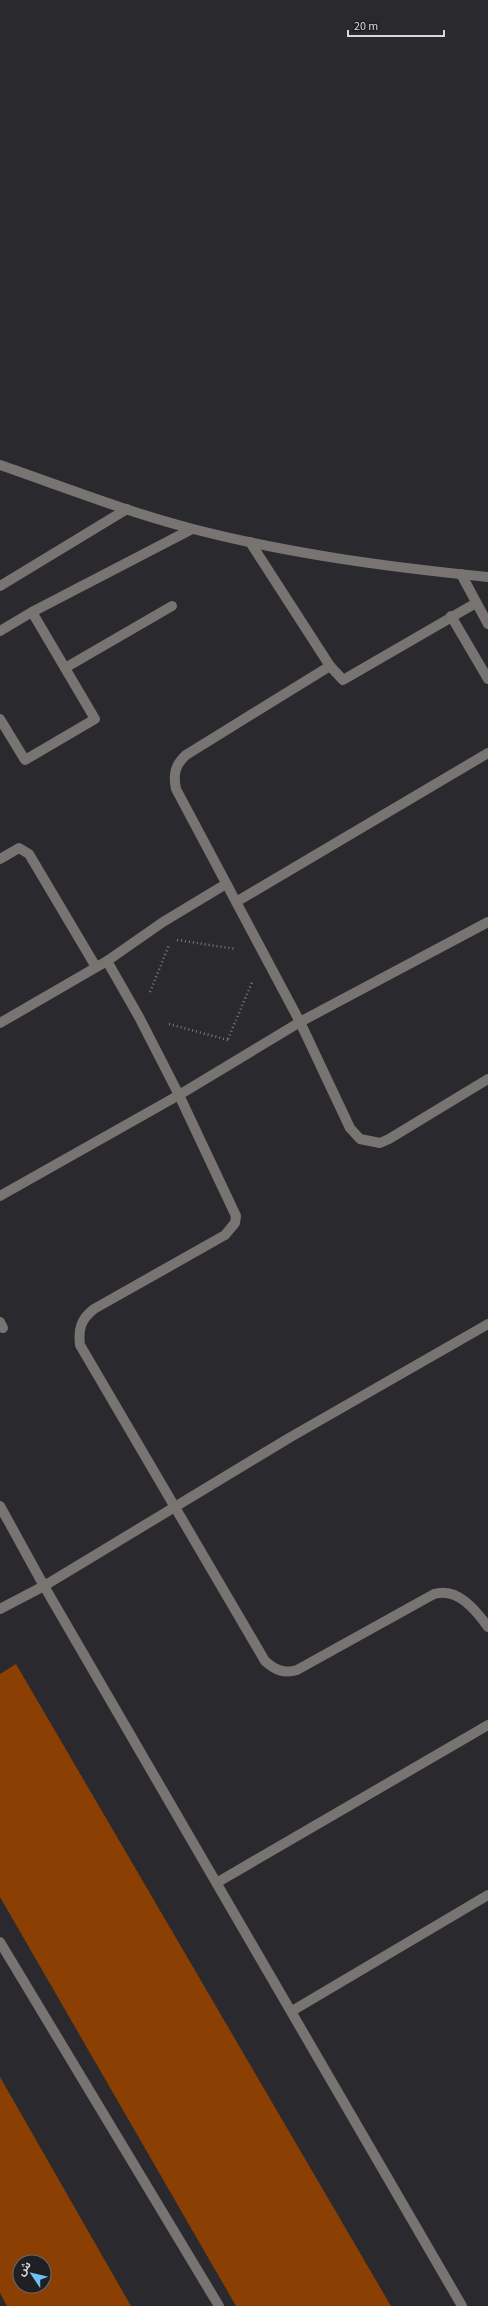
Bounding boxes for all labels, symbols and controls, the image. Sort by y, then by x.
scale bar [348,12,444,38]
text: 20 m [354,18,378,35]
north arrow [12,2254,52,2294]
text: ش [14,2258,35,2279]

